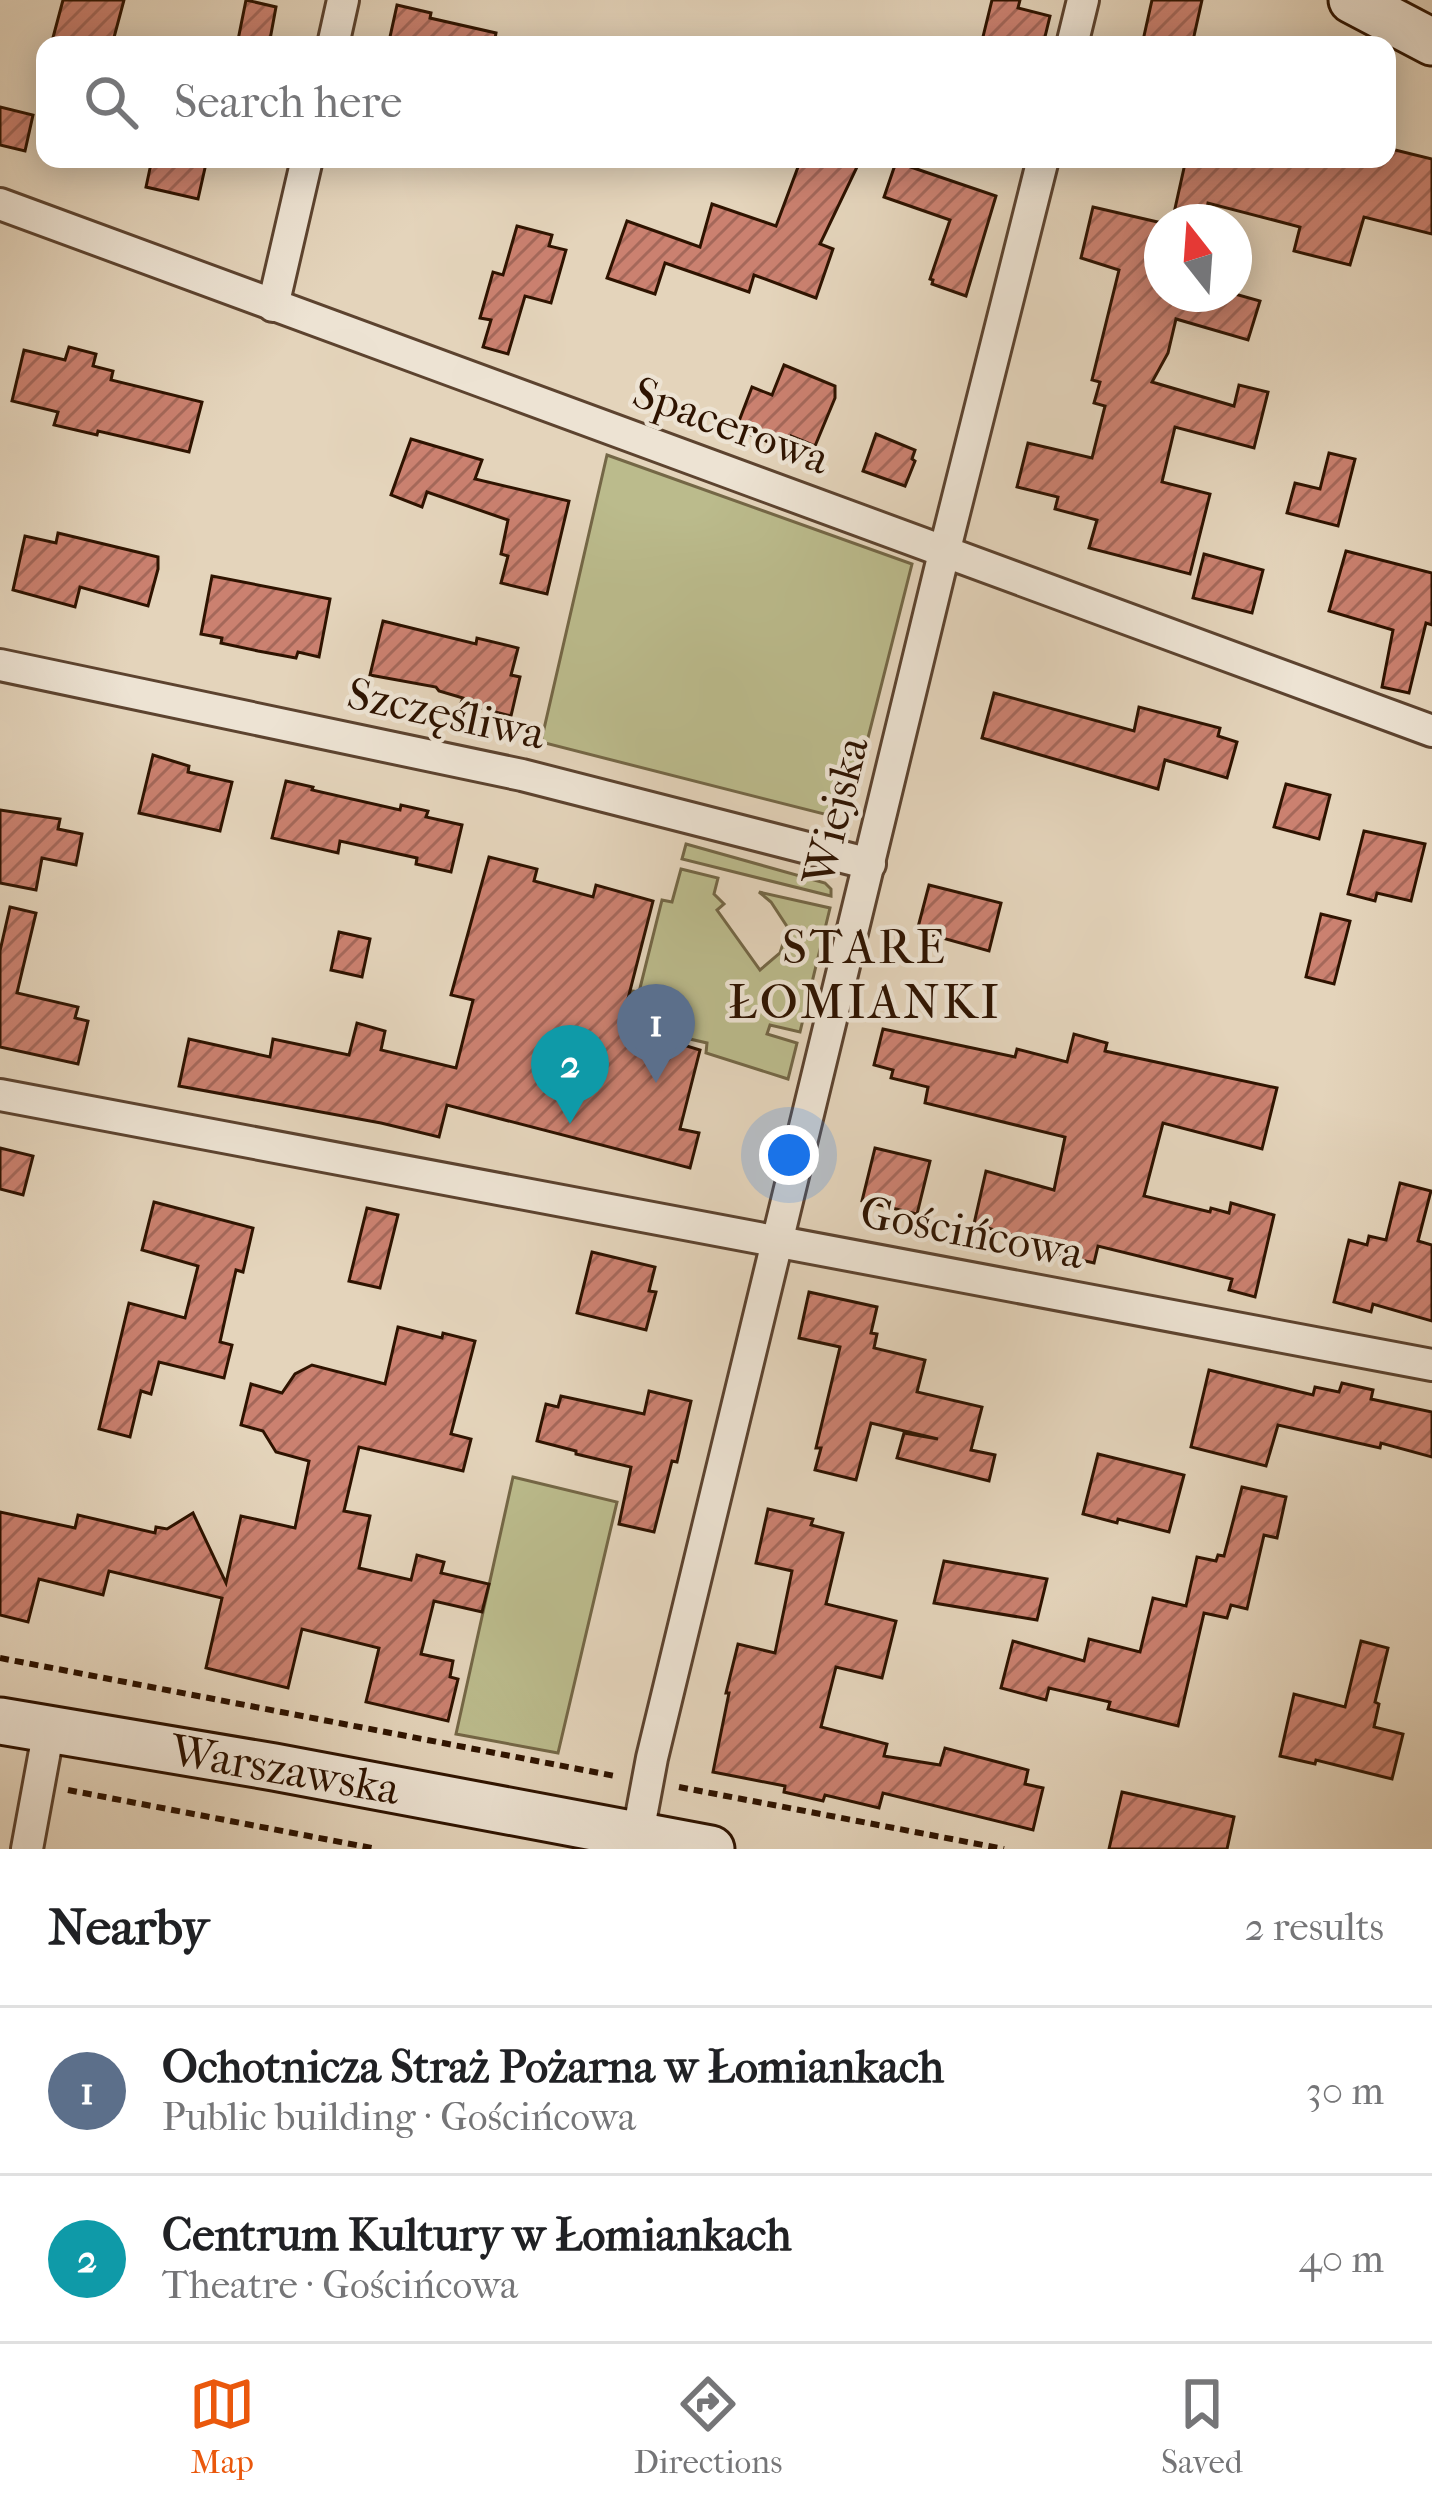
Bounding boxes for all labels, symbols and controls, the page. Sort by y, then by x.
search box [36,36,1396,168]
icon: search [78,69,144,135]
text: Search here [174,76,402,129]
north arrow [1144,204,1252,312]
street label: Spacerowa [626,366,838,486]
street label: Szczęśliwa [342,667,551,761]
street label: Wiejska [792,730,880,892]
district label: STARE ŁOMIANKI [728,919,1002,1030]
pin: 1 [617,984,695,1083]
pin: 2 [531,1025,609,1124]
your location [759,1125,819,1185]
street label: Gościńcowa [856,1185,1089,1281]
street label: Warszawska [165,1724,405,1816]
text: Nearby [48,1897,209,1957]
text: 2 results [1245,1904,1384,1950]
text: Ochotnicza Straż Pożarna w Łomiankach [162,2041,944,2094]
text: 1 [80,2068,94,2114]
text: 30 m [1306,2068,1384,2114]
text: Public building · Gościńcowa [162,2094,636,2140]
text: Centrum Kultury w Łomiankach [162,2209,792,2262]
text: 2 [77,2236,97,2282]
text: 40 m [1299,2236,1384,2282]
text: Theatre · Gościńcowa [162,2262,518,2308]
tab: Map [189,2371,255,2482]
tab: Directions [634,2371,782,2482]
tab: Saved [1161,2371,1243,2482]

